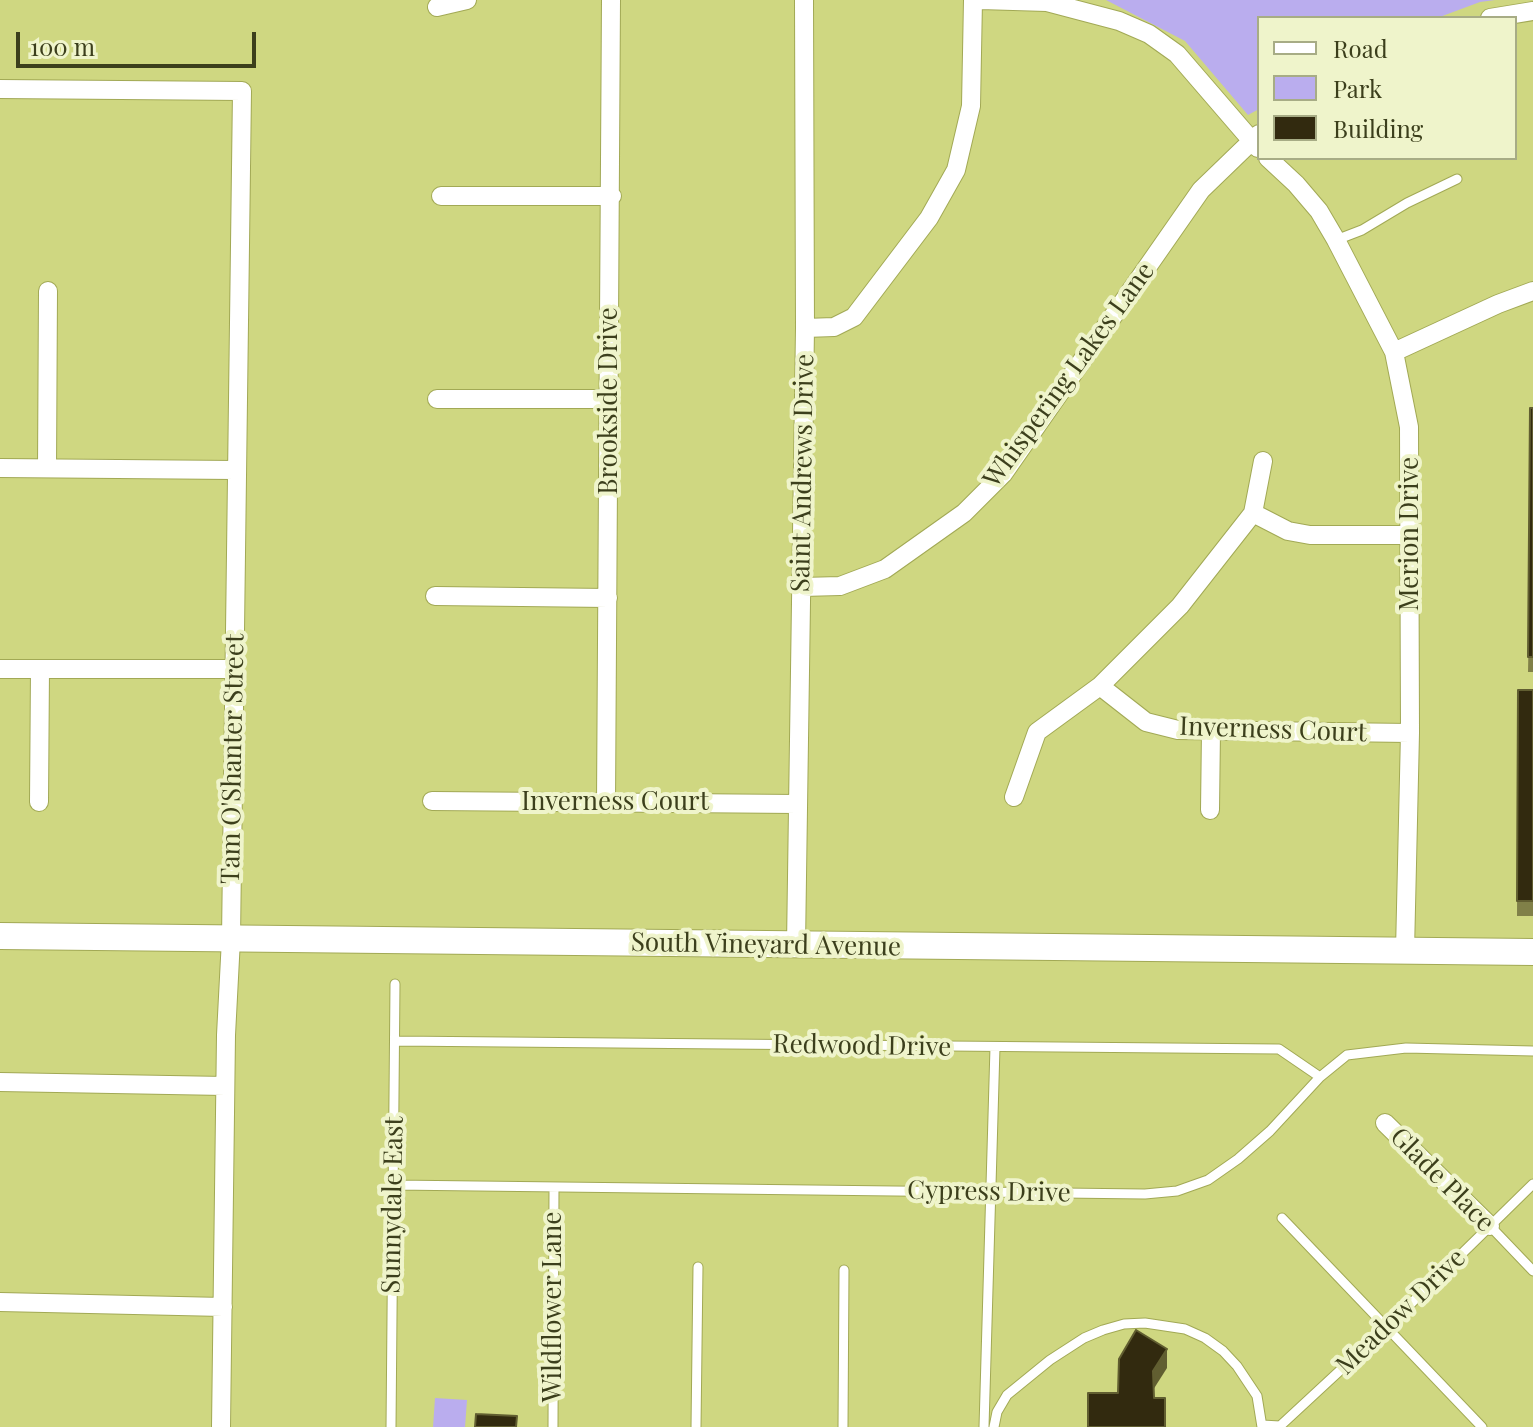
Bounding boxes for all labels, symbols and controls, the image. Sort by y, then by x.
scale bar [20,16,260,66]
legend [1257,16,1517,160]
text: 100 m [30,30,95,62]
text: Road [1333,32,1388,64]
text: Park [1333,72,1382,104]
text: Building [1333,112,1423,144]
street label: Whispering Lakes Lane [977,256,1161,494]
street label: Brookside Drive [593,307,625,495]
street label: Saint Andrews Drive [785,354,821,592]
street label: Merion Drive [1394,457,1426,611]
street label: Tam O'Shanter Street [215,634,251,884]
street label: Inverness Court [1179,711,1367,749]
street label: Inverness Court [521,786,709,818]
street label: South Vineyard Avenue [631,927,901,963]
street label: Redwood Drive [772,1029,952,1063]
street label: Sunnydale East [376,1116,410,1294]
street label: Glade Place [1383,1121,1501,1239]
street label: Cypress Drive [907,1175,1071,1209]
street label: Wildflower Lane [537,1212,569,1402]
street label: Meadow Drive [1330,1243,1472,1381]

